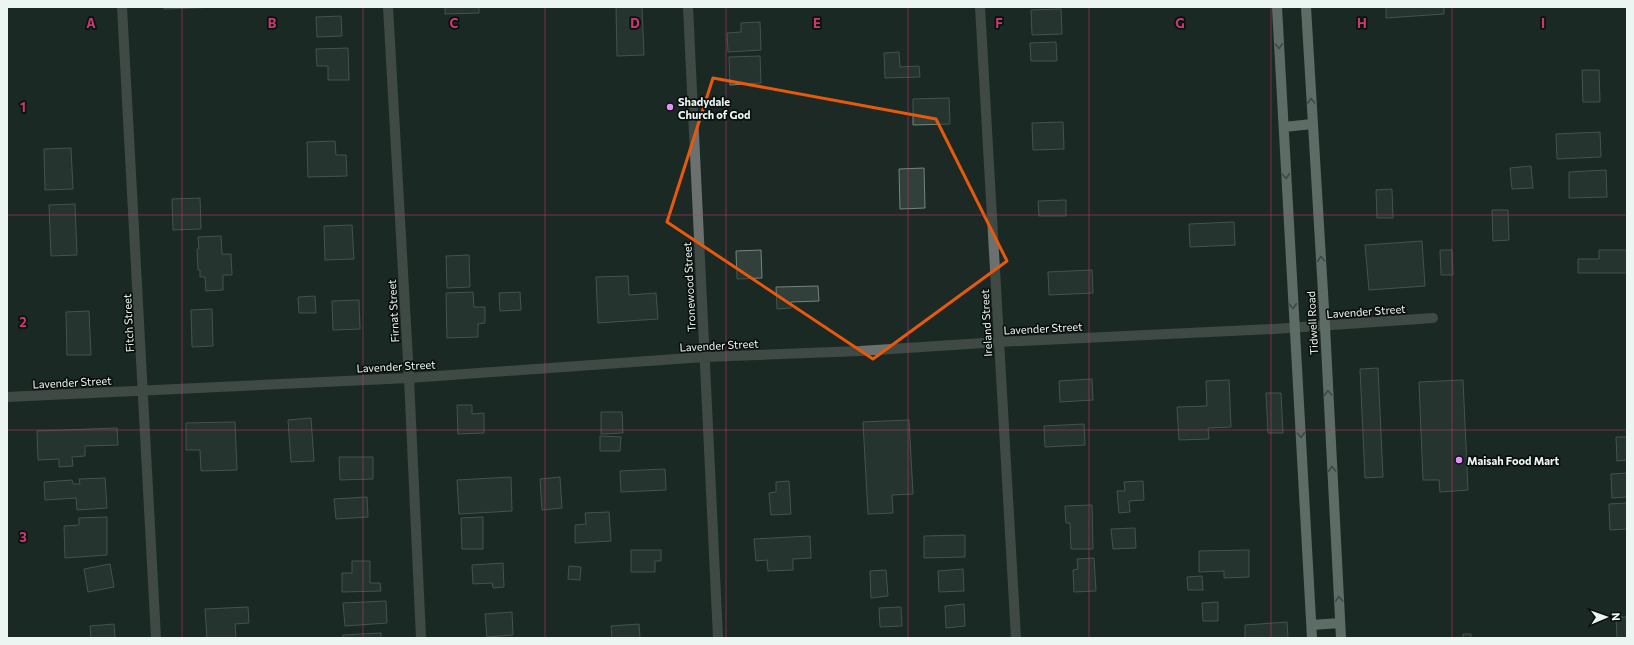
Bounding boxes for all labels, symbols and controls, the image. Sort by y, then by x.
text: A [86,15,96,31]
text: B [268,15,277,31]
text: C [450,15,459,31]
text: D [630,15,640,31]
text: E [813,15,821,31]
text: F [995,15,1003,31]
text: G [1175,15,1185,31]
text: H [1357,15,1367,31]
text: I [1541,15,1545,31]
one-way arrow [1275,43,1284,49]
place label: Shadydale Church of God [678,95,751,121]
one-way arrow [1307,98,1316,104]
text: 1 [20,99,26,115]
marker: Shadydale Church of God [665,102,675,112]
one-way arrow [1282,173,1291,179]
street label: Tronewood Street [680,241,698,332]
one-way arrow [1316,256,1325,262]
street label: Firnat Street [385,279,401,343]
street label: Ireland Street [978,288,994,357]
street label: Tidwell Road [1304,291,1320,355]
street label: Fitch Street [120,293,136,353]
street label: Lavender Street [1326,302,1406,320]
one-way arrow [1289,303,1298,309]
text: 2 [19,314,27,330]
street label: Lavender Street [1003,319,1083,337]
street label: Lavender Street [679,336,759,354]
street label: Lavender Street [356,357,436,375]
street label: Lavender Street [32,373,112,391]
one-way arrow [1324,390,1332,396]
one-way arrow [1296,432,1305,438]
place label: Maisah Food Mart [1467,454,1559,467]
marker: Maisah Food Mart [1454,455,1464,465]
one-way arrow [1327,466,1336,472]
text: 3 [19,529,27,545]
one-way arrow [1334,596,1343,602]
north arrow [1586,597,1626,637]
text: N [1610,612,1623,621]

